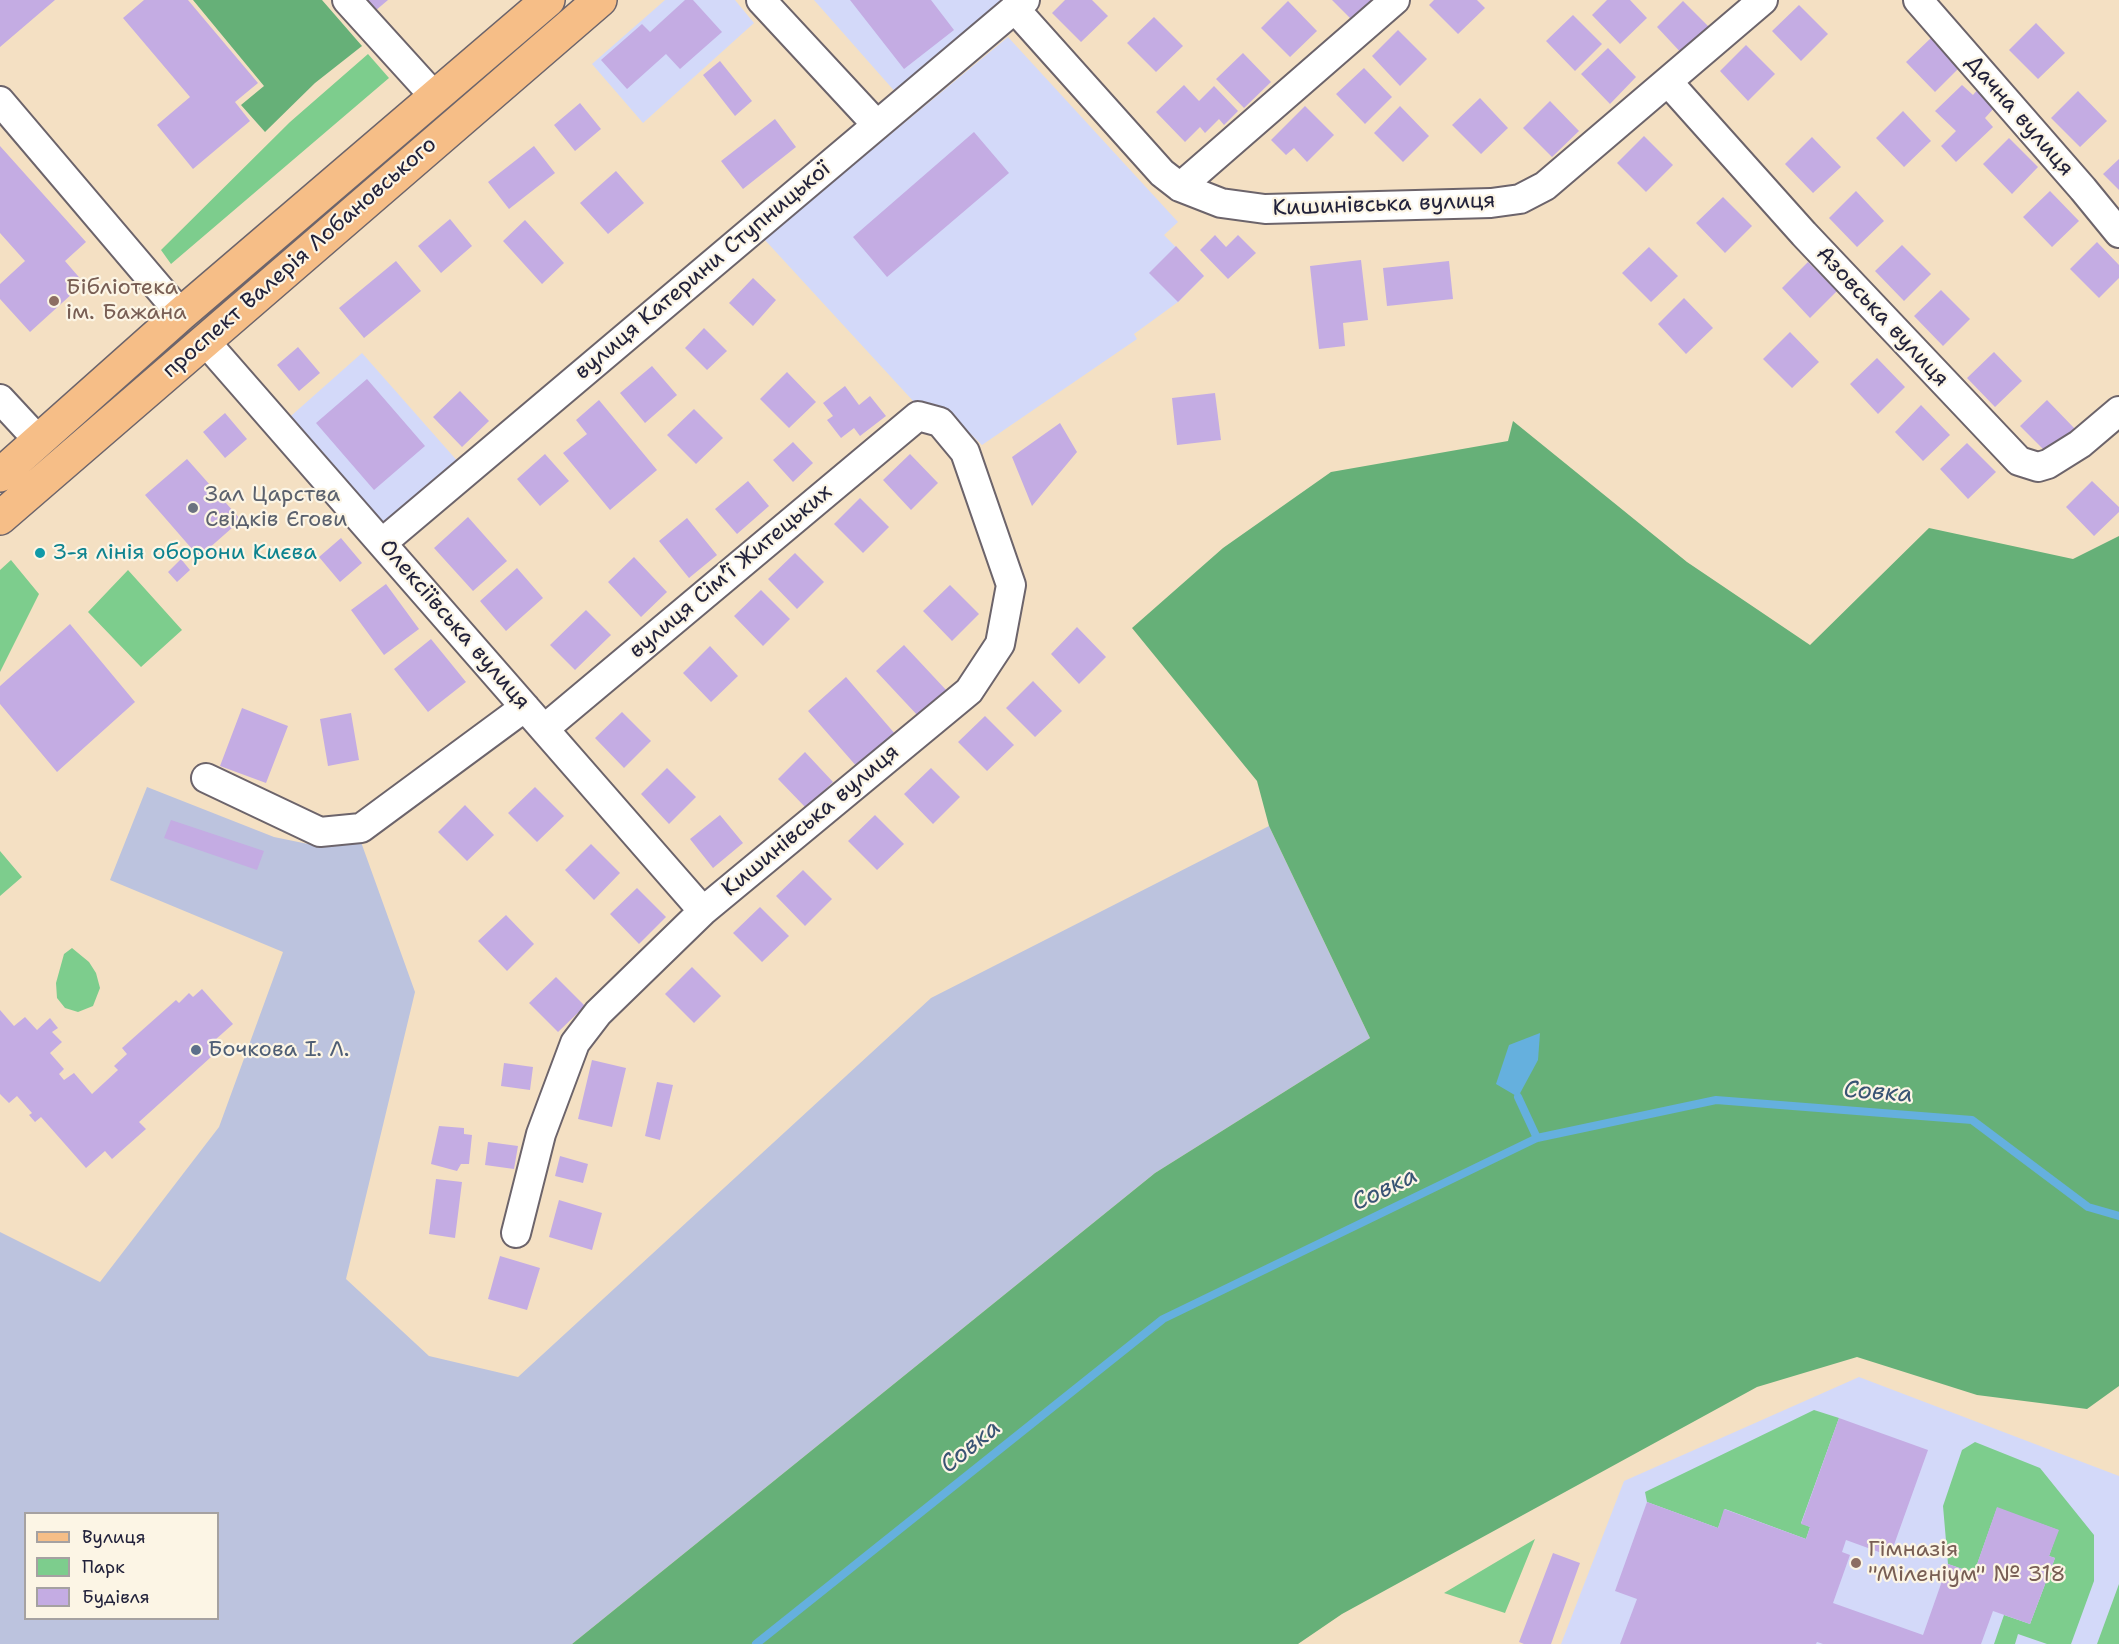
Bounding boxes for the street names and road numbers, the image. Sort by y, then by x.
street label: Дачна вулиця [1959,50,2079,182]
street label: проспект Валерія Лобановського [158,132,442,384]
street label: вулиця Катерини Ступницької [570,156,836,386]
street label: Кишинівська вулиця [1272,188,1496,222]
street label: Азовська вулиця [1810,241,1954,393]
street label: вулиця Сімʼї Житецьких [624,479,838,665]
street label: Олексіївська вулиця [373,535,535,715]
street label: Кишинівська вулиця [717,739,905,903]

